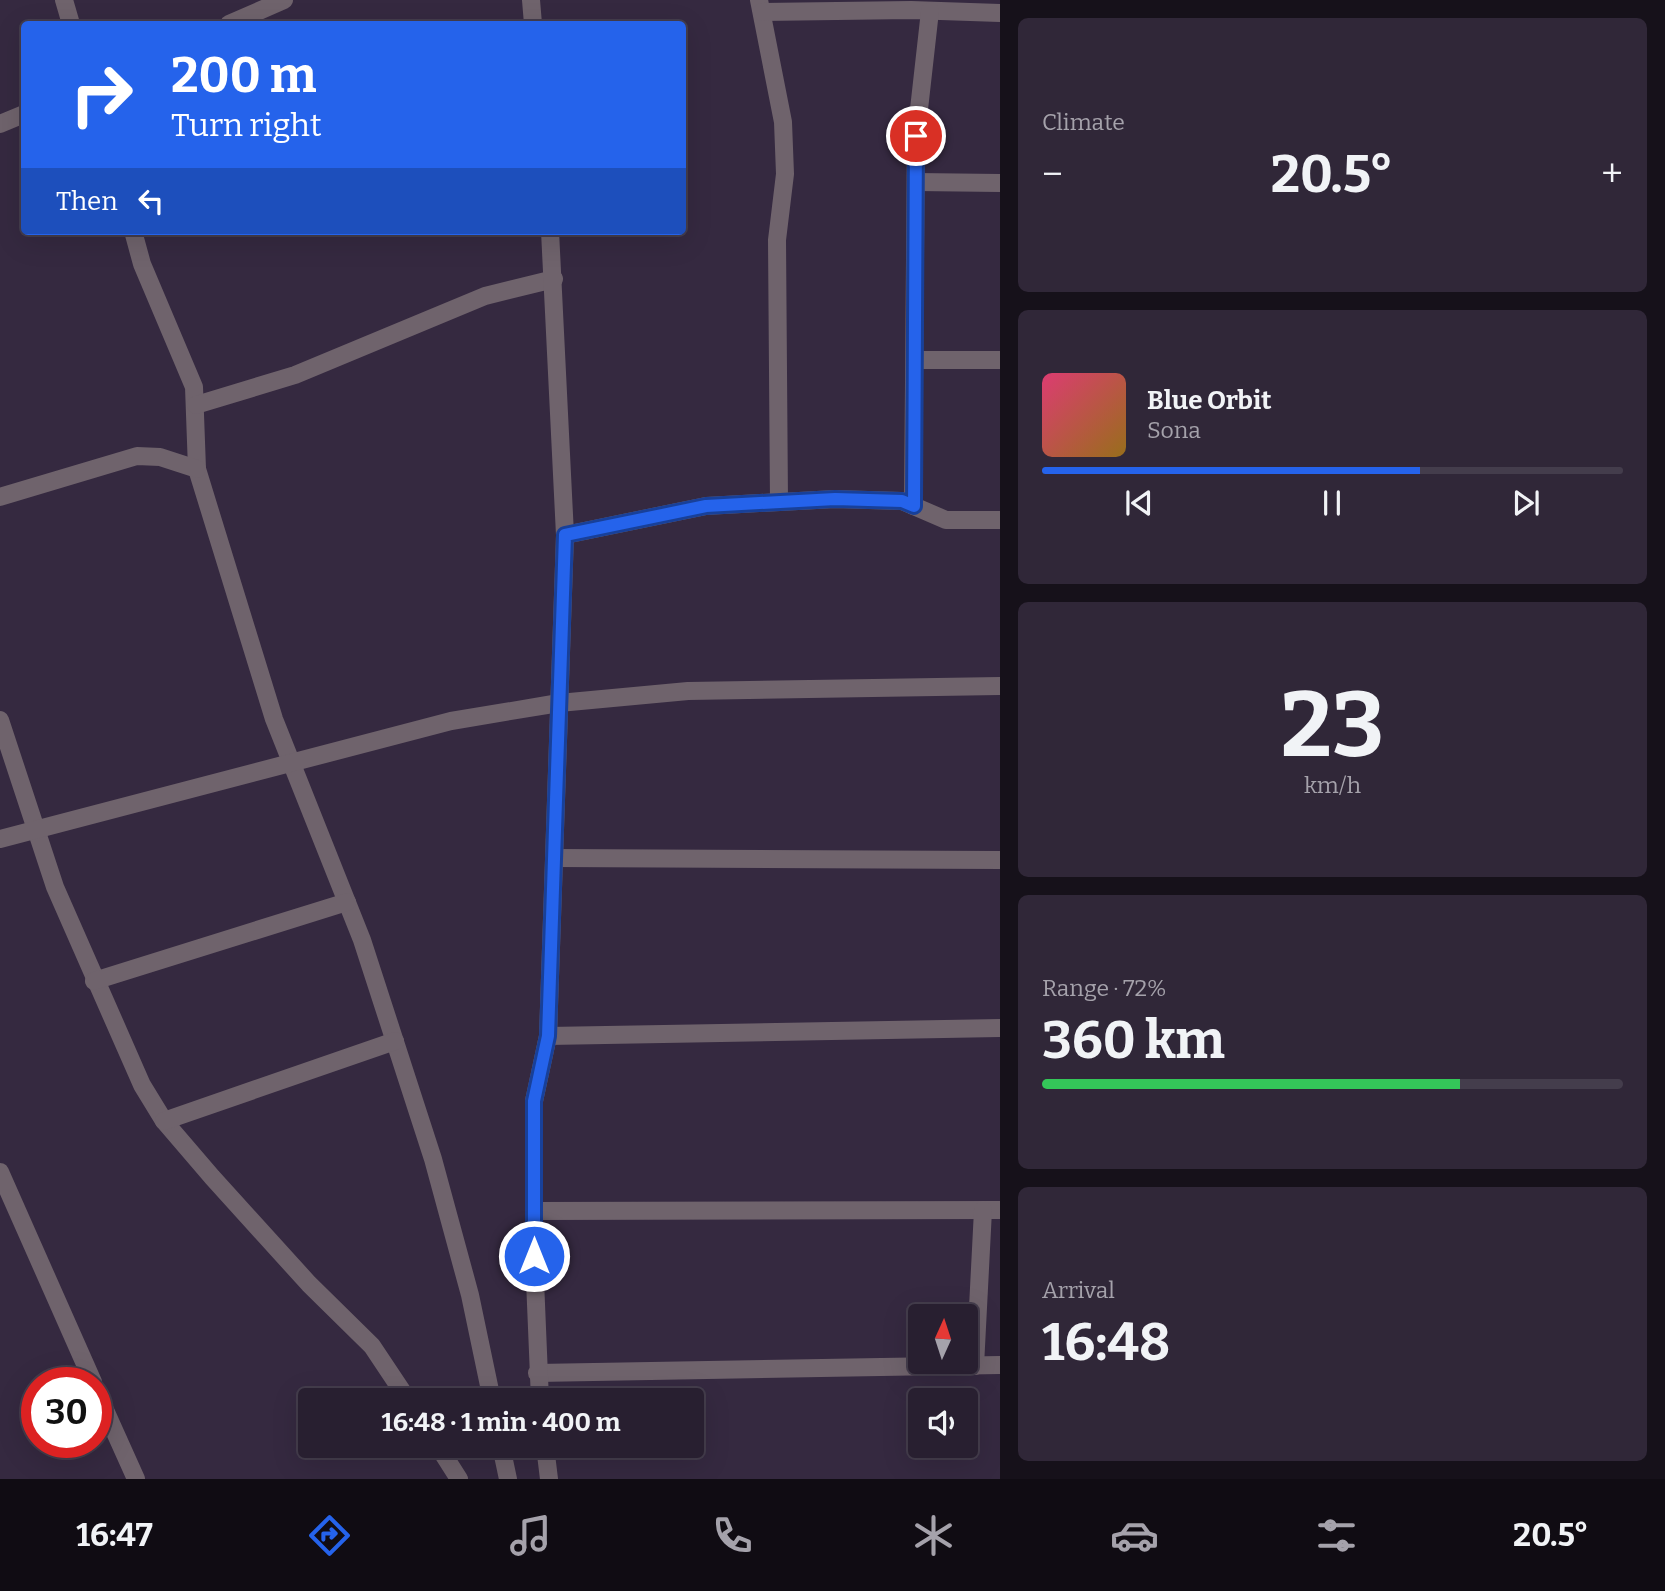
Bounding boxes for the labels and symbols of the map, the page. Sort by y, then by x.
pin [886,106,946,166]
position arrow [497,1219,571,1293]
north arrow [908,1304,978,1374]
speed limit sign: 30 [21,1367,112,1458]

